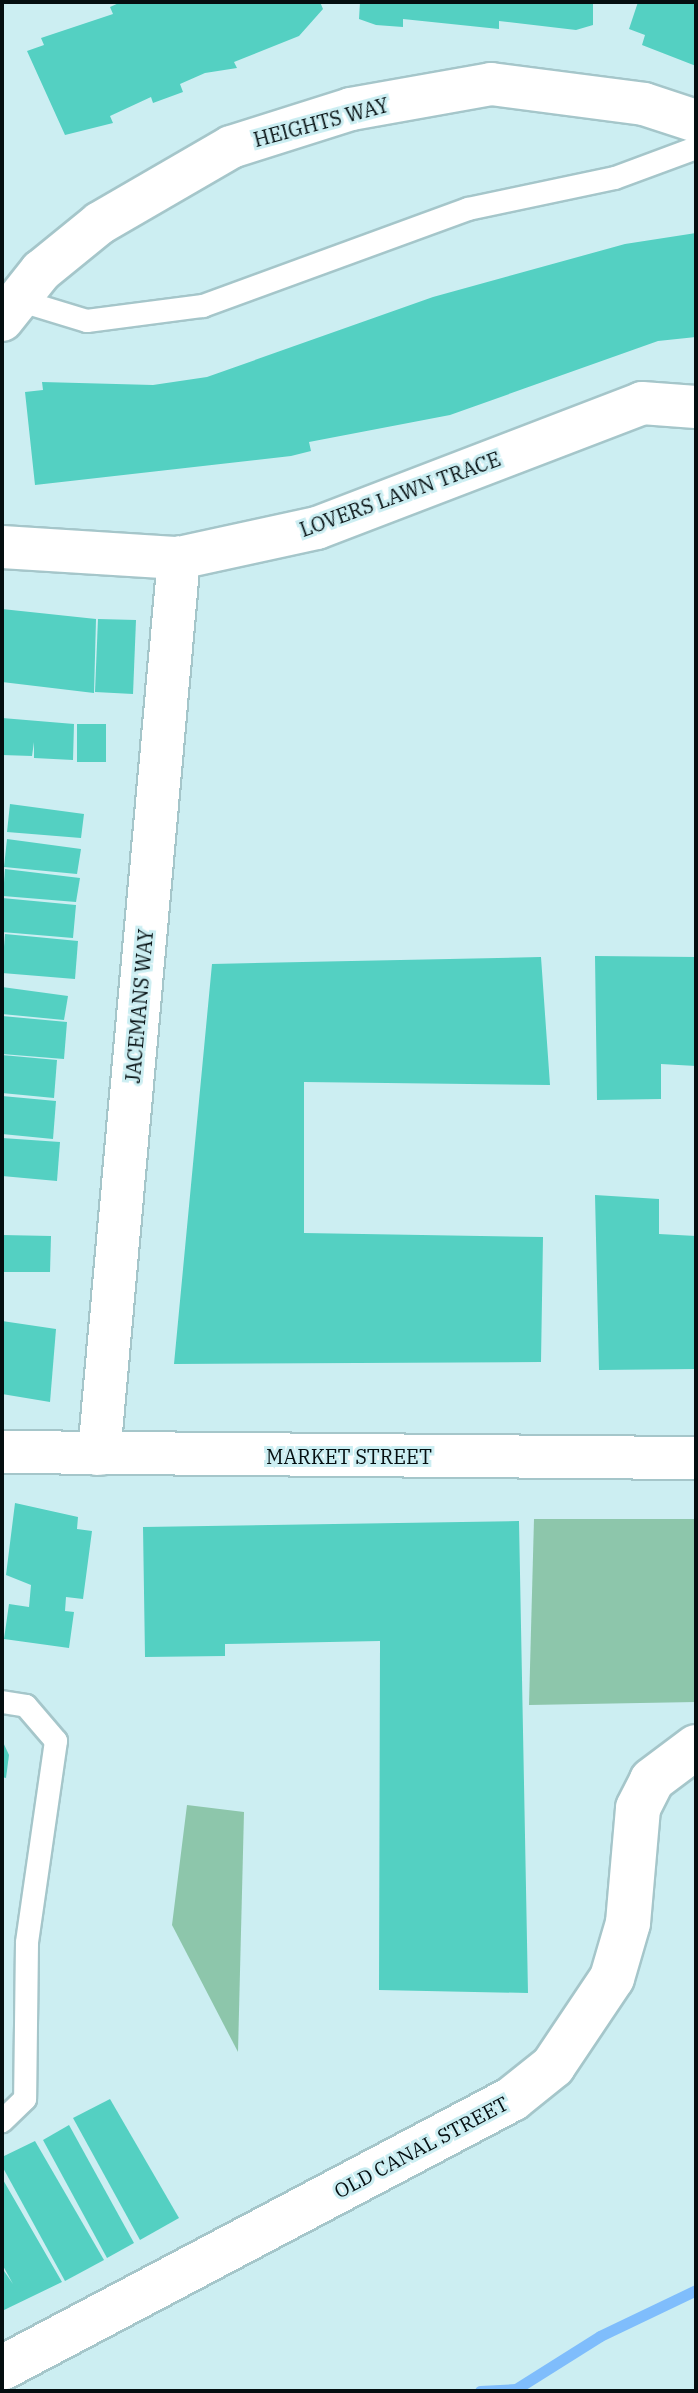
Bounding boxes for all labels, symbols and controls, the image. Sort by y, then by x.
street label: HEIGHTS WAY [251,92,391,152]
street label: LOVERS LAWN TRACE [296,447,504,541]
street label: JACEMANS WAY [120,928,158,1084]
street label: MARKET STREET [266,1444,432,1468]
street label: OLD CANAL STREET [330,2091,512,2203]

